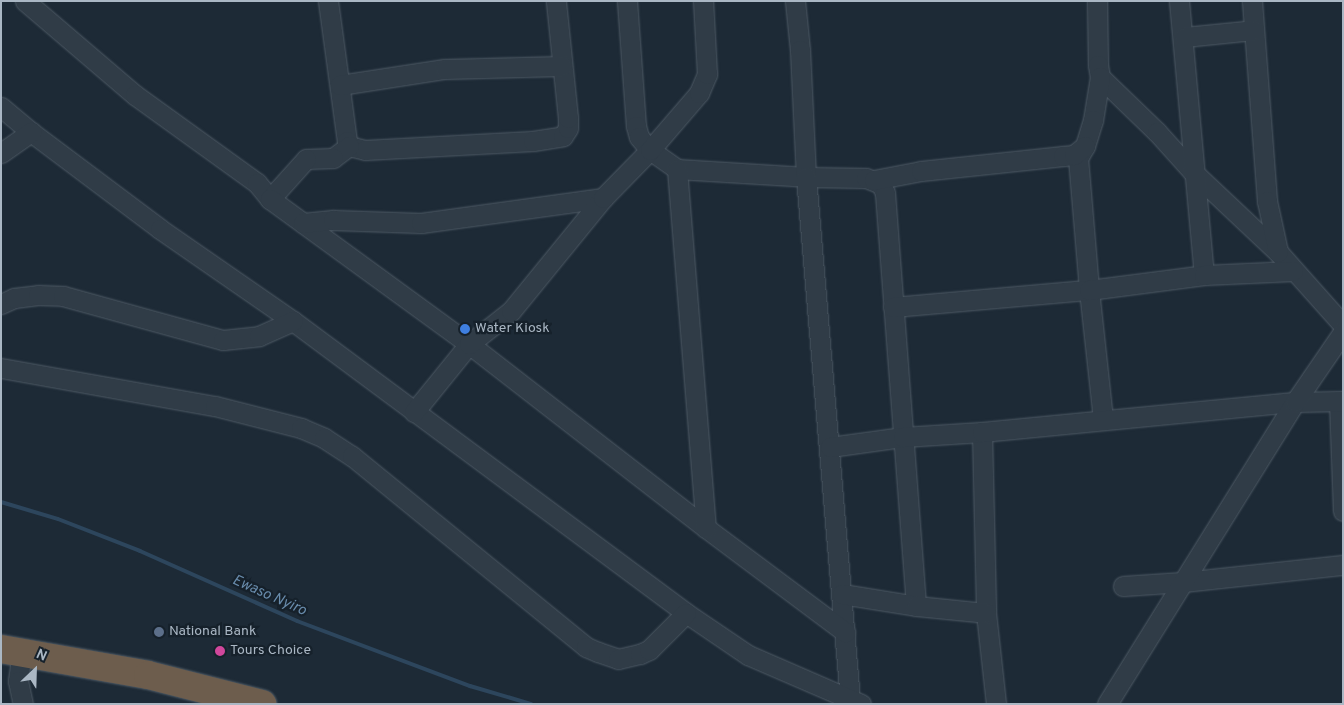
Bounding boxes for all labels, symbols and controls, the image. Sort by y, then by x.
place label: Water Kiosk [475,321,550,337]
marker: Water Kiosk [459,323,471,335]
water label: Ewaso Nyiro [229,572,309,620]
place label: National Bank [169,624,256,640]
marker: National Bank [153,626,165,638]
place label: Tours Choice [230,643,311,659]
north arrow [10,645,60,695]
marker: Tours Choice [214,645,226,657]
text: N [33,646,49,666]

